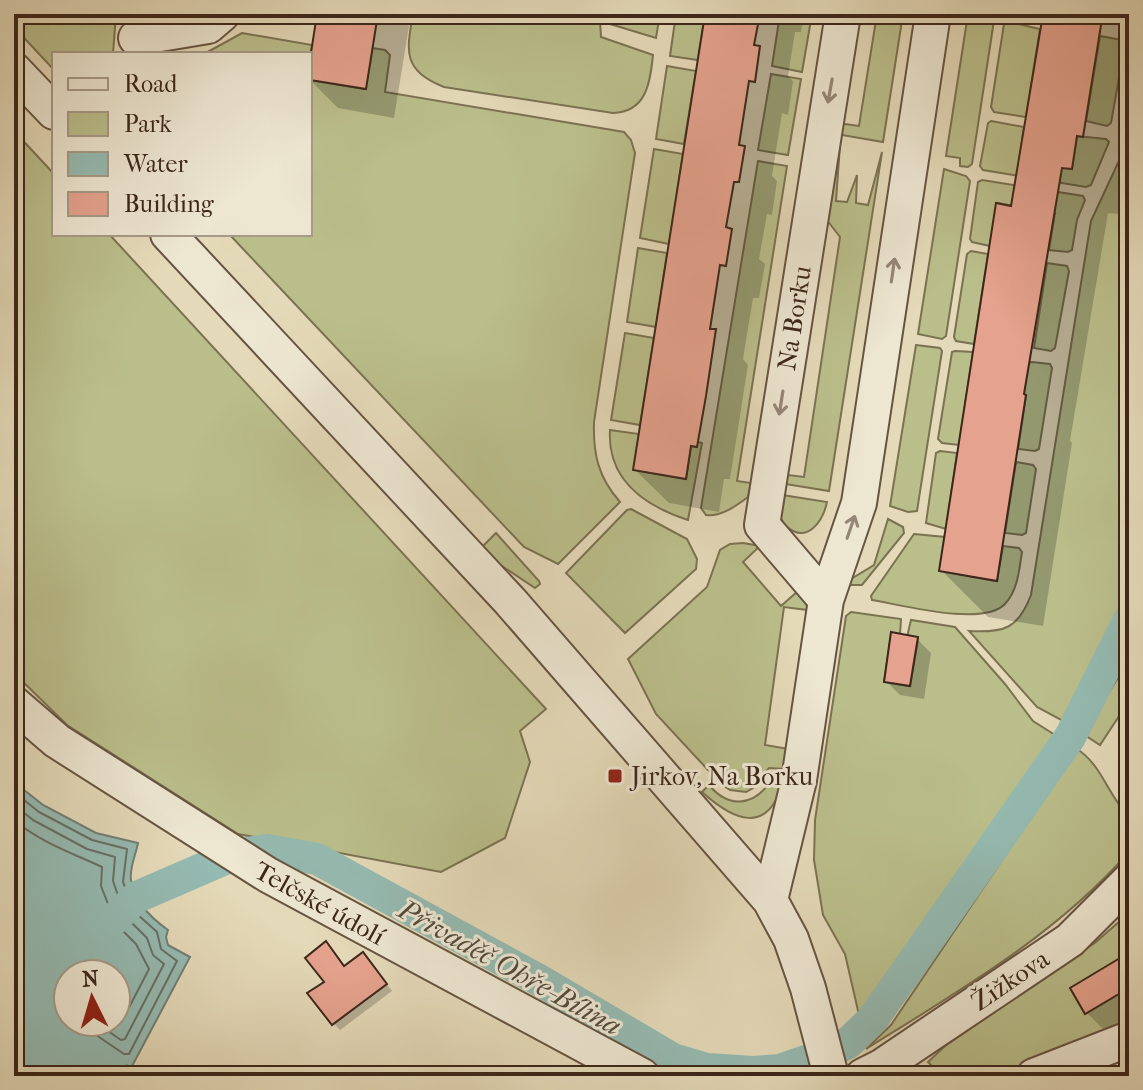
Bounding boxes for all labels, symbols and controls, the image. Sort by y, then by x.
legend [52,52,312,236]
text: Road [124,70,178,98]
one-way arrow [821,78,836,103]
text: Park [124,110,172,138]
text: Water [123,150,188,178]
text: Building [124,190,215,218]
one-way arrow [886,258,901,284]
street label: Na Borku [771,263,818,373]
one-way arrow [773,390,788,415]
one-way arrow [844,514,859,539]
place label: Jirkov, Na Borku [629,761,813,792]
marker: Jirkov, Na Borku [606,767,624,785]
street label: Telčské údolí [249,855,391,952]
water label: Přivaděč Ohře-Bílina [391,892,627,1042]
street label: Žižkova [965,942,1056,1018]
north arrow [52,958,132,1038]
text: N [81,965,100,993]

